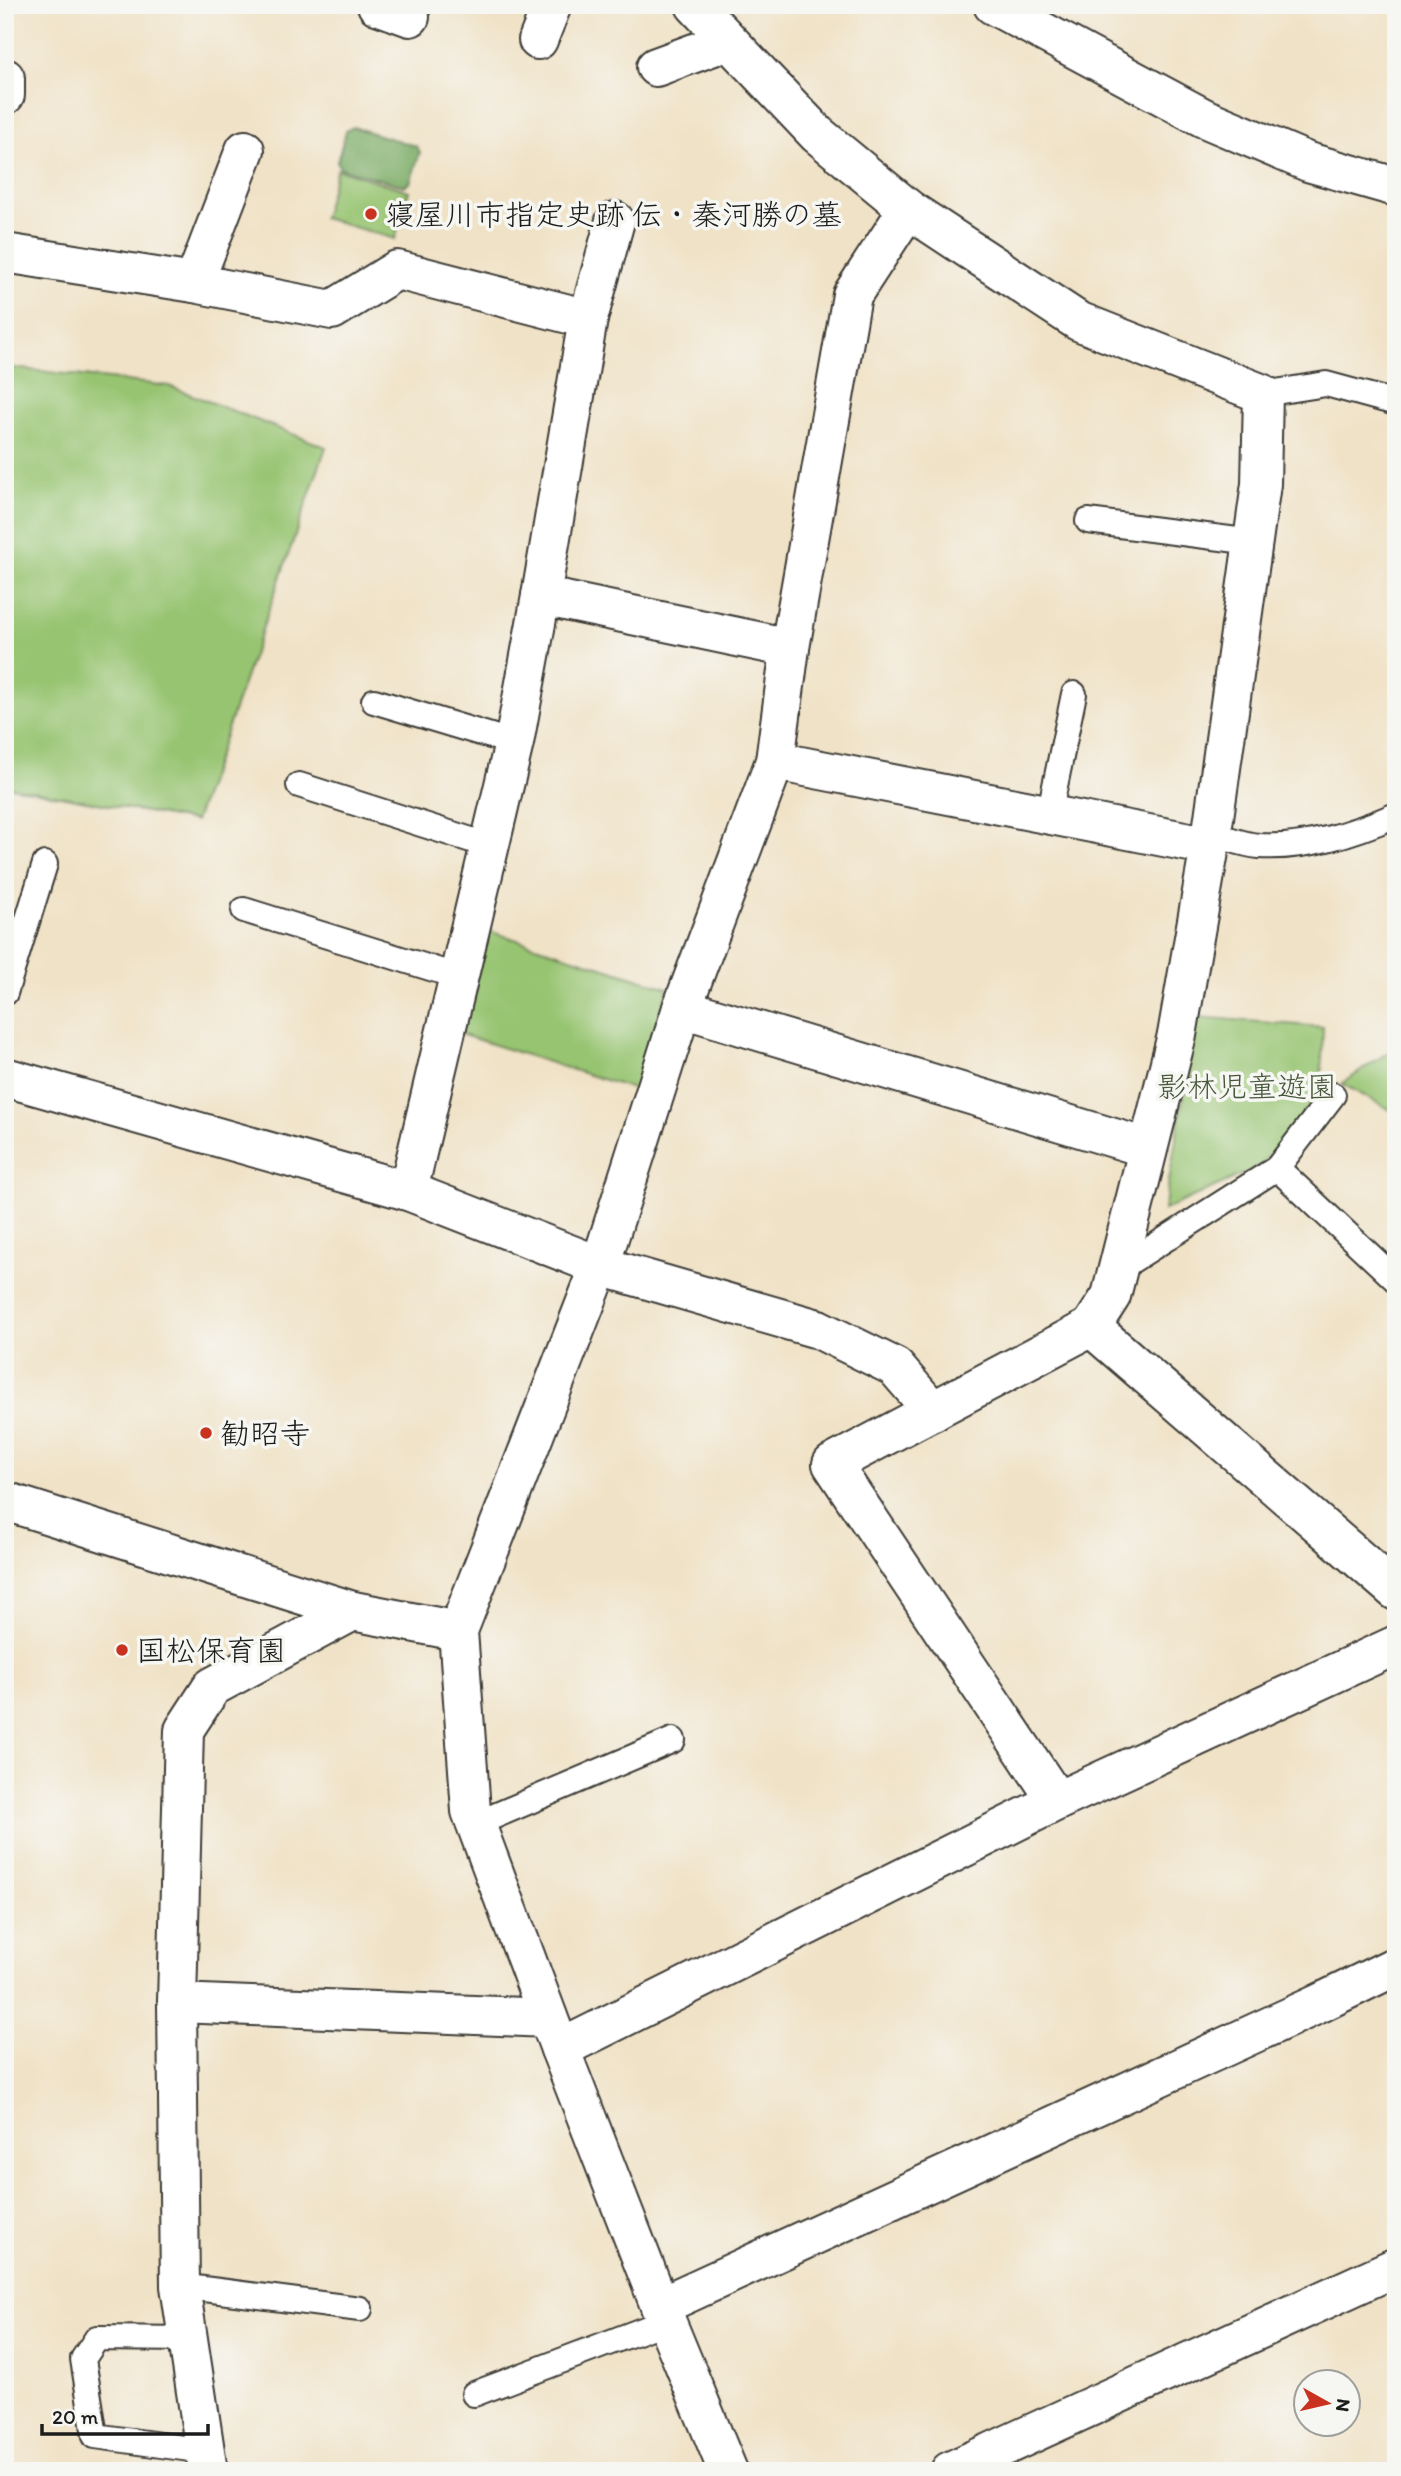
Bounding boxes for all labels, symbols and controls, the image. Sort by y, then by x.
place label: 寝屋川市指定史跡 伝・秦河勝の墓 [385,196,842,233]
marker: 寝屋川市指定史跡 伝・秦河勝の墓 [363,206,379,222]
park label: 影林児童遊園 [1157,1068,1337,1105]
place label: 勧昭寺 [220,1415,310,1452]
marker: 勧昭寺 [198,1425,214,1441]
place label: 国松保育園 [136,1632,286,1669]
marker: 国松保育園 [114,1642,130,1658]
north arrow [1292,2368,1362,2438]
scale bar [42,2392,208,2436]
text: N [1331,2397,1356,2413]
text: 20 m [52,2404,99,2429]

